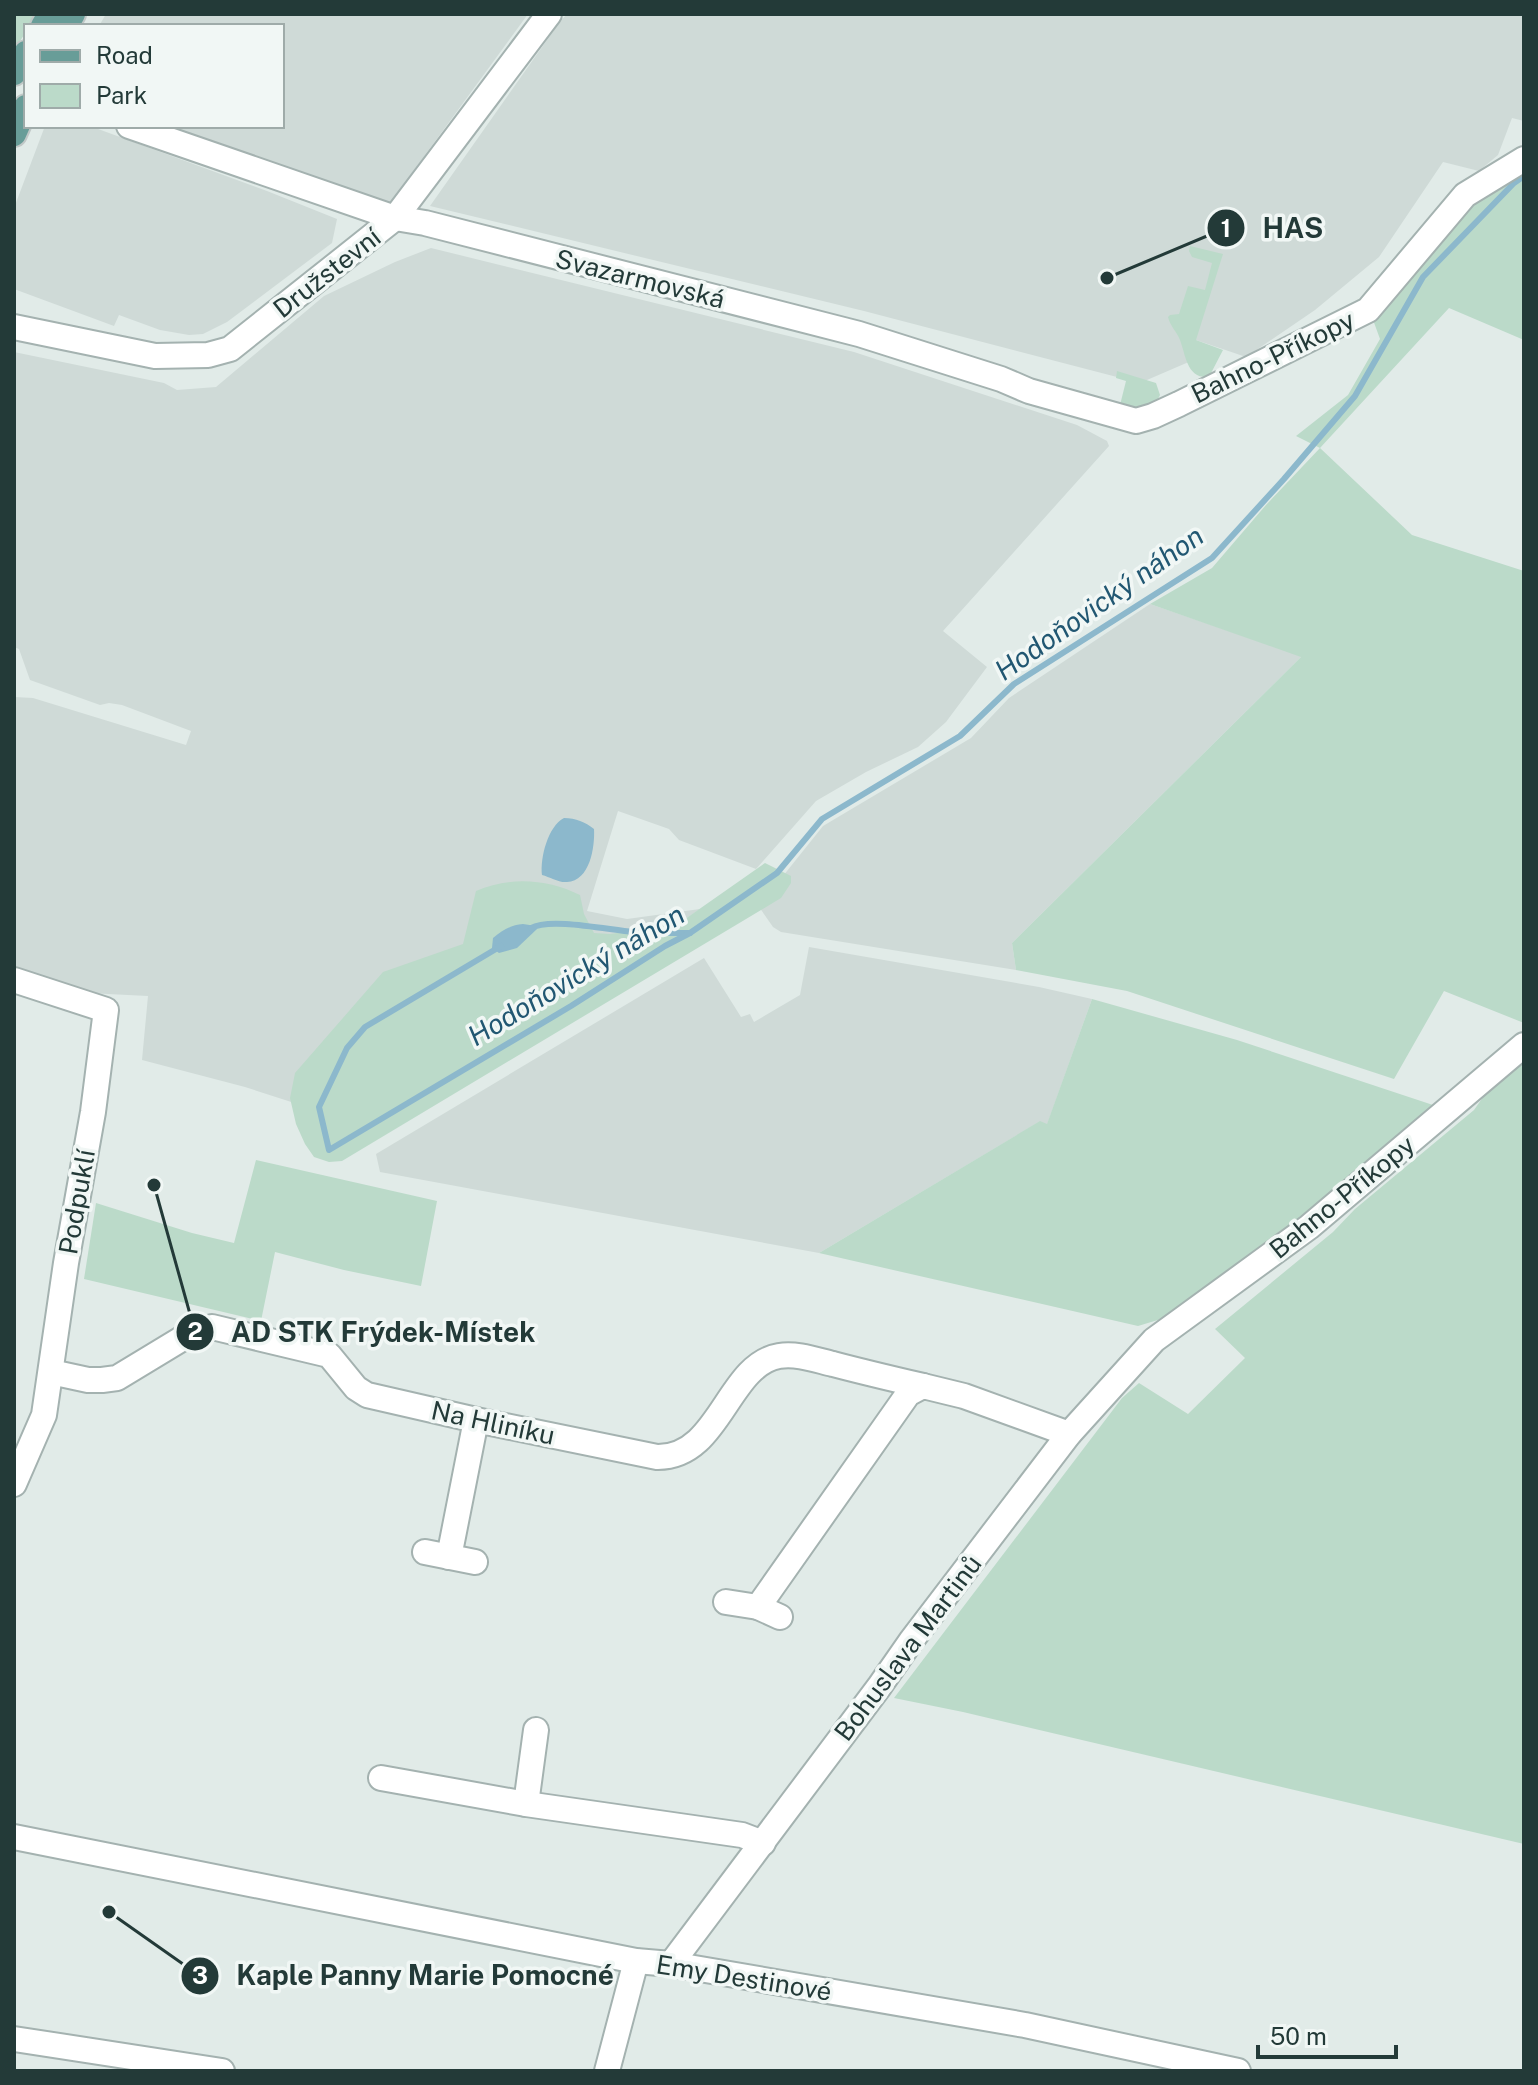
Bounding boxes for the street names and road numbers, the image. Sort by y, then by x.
street label: Družstevní [267,221,387,324]
street label: Svazarmovská [552,242,728,315]
street label: Bahno-Příkopy [1186,304,1359,409]
street label: Bahno-Příkopy [1263,1129,1421,1265]
street label: Podpuklí [52,1146,101,1257]
street label: Na Hliníku [429,1394,558,1451]
street label: Bohuslava Martinů [828,1549,988,1747]
street label: Emy Destinové [654,1948,834,2007]

